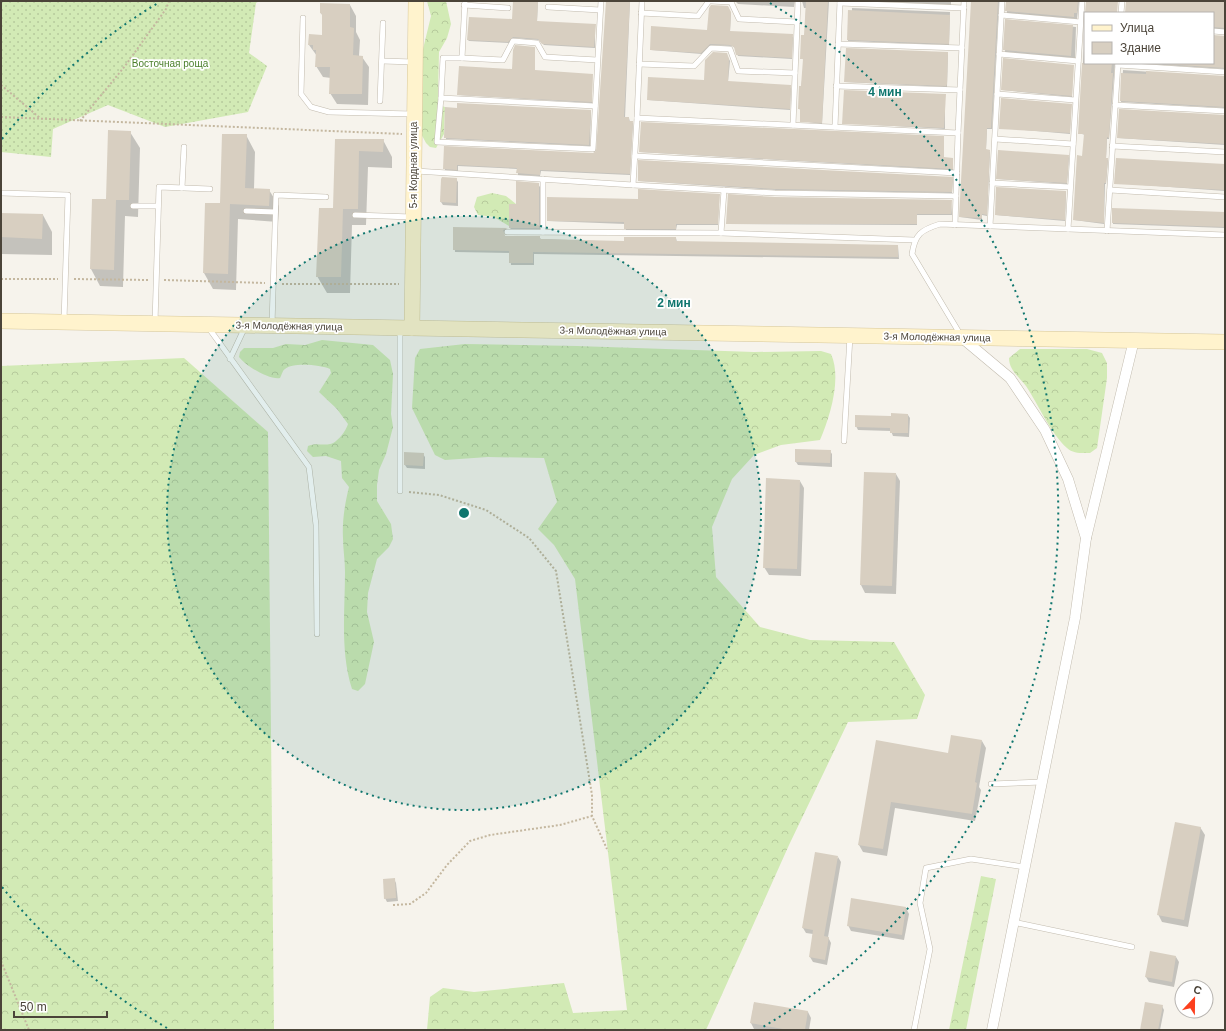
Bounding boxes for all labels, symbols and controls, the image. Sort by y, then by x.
legend [1084,12,1214,64]
text: Улица [1120,21,1154,35]
text: Здание [1120,41,1161,55]
park label: Восточная роща [132,58,209,69]
text: 4 мин [868,85,902,99]
street label: 5-я Кордная улица [408,121,419,208]
text: 2 мин [657,296,691,310]
street label: 3-я Молодёжная улица [235,320,343,332]
street label: 3-я Молодёжная улица [559,325,667,337]
street label: 3-я Молодёжная улица [883,331,991,343]
centre of rings [457,506,471,520]
north arrow [1174,979,1214,1019]
text: С [1192,983,1204,997]
scale bar [14,993,107,1019]
text: 50 m [20,1000,47,1014]

